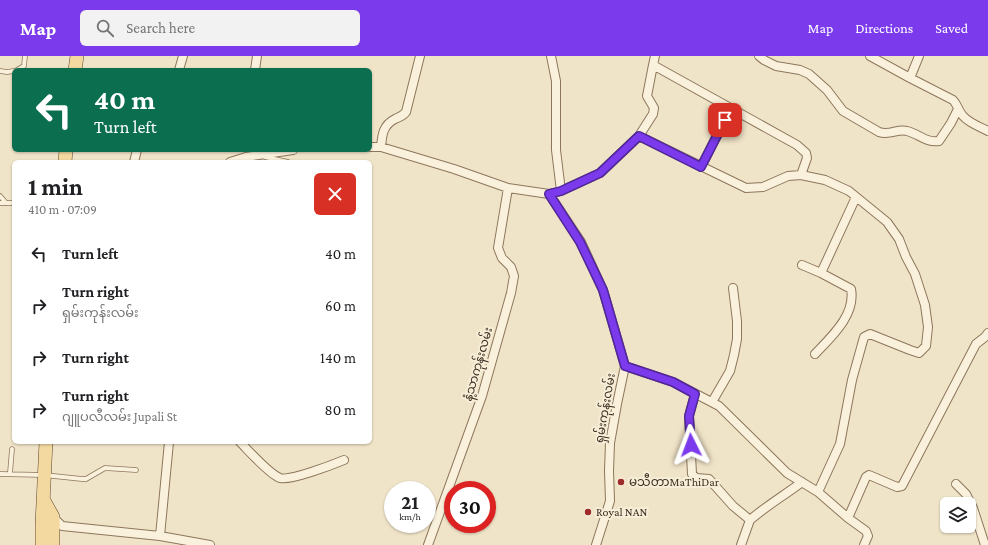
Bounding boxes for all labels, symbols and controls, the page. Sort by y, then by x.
search box [80,10,360,46]
icon: search [94,17,116,39]
text: Map [20,18,56,39]
text: Search here [126,20,195,36]
text: Map [808,20,833,36]
text: Directions [855,20,913,36]
text: Saved [935,20,968,36]
icon: left [28,84,80,136]
text: 40 m [94,84,155,115]
pin [708,103,742,137]
icon: arrive [714,109,736,131]
text: Turn left [94,117,157,137]
text: 1 min [28,173,83,200]
button: close [314,173,356,215]
text: 410 m · 07:09 [28,202,97,217]
icon: left [28,243,50,265]
text: Turn left [62,246,118,262]
text: 40 m [325,246,356,262]
text: Turn right [62,284,129,300]
icon: right [28,295,50,317]
text: 60 m [325,298,356,314]
text: ရှမ်းကုန်းလမ်း [62,305,139,320]
street label: နံ့သာကုန်းလမ်း [459,325,498,403]
icon: right [28,347,50,369]
text: Turn right [62,350,129,366]
text: 140 m [320,350,356,366]
street label: ရှမ်းကုန်းလမ်း [590,372,621,445]
text: Turn right [62,388,129,404]
icon: right [28,399,50,421]
text: 80 m [325,402,356,418]
text: ဂျူပလီလမ်း Jupali St [62,409,177,424]
position arrow [670,424,712,466]
place label: မသီတာMaThiDar [629,473,720,489]
marker: မသီတာMaThiDar [616,477,626,487]
speed limit sign: 30 [444,481,496,533]
text: 21 [401,491,419,513]
map controls [940,497,976,533]
button: layers [940,497,976,533]
place label: Royal NAN [596,505,648,519]
marker: Royal NAN [583,507,593,517]
text: km/h [399,511,421,522]

